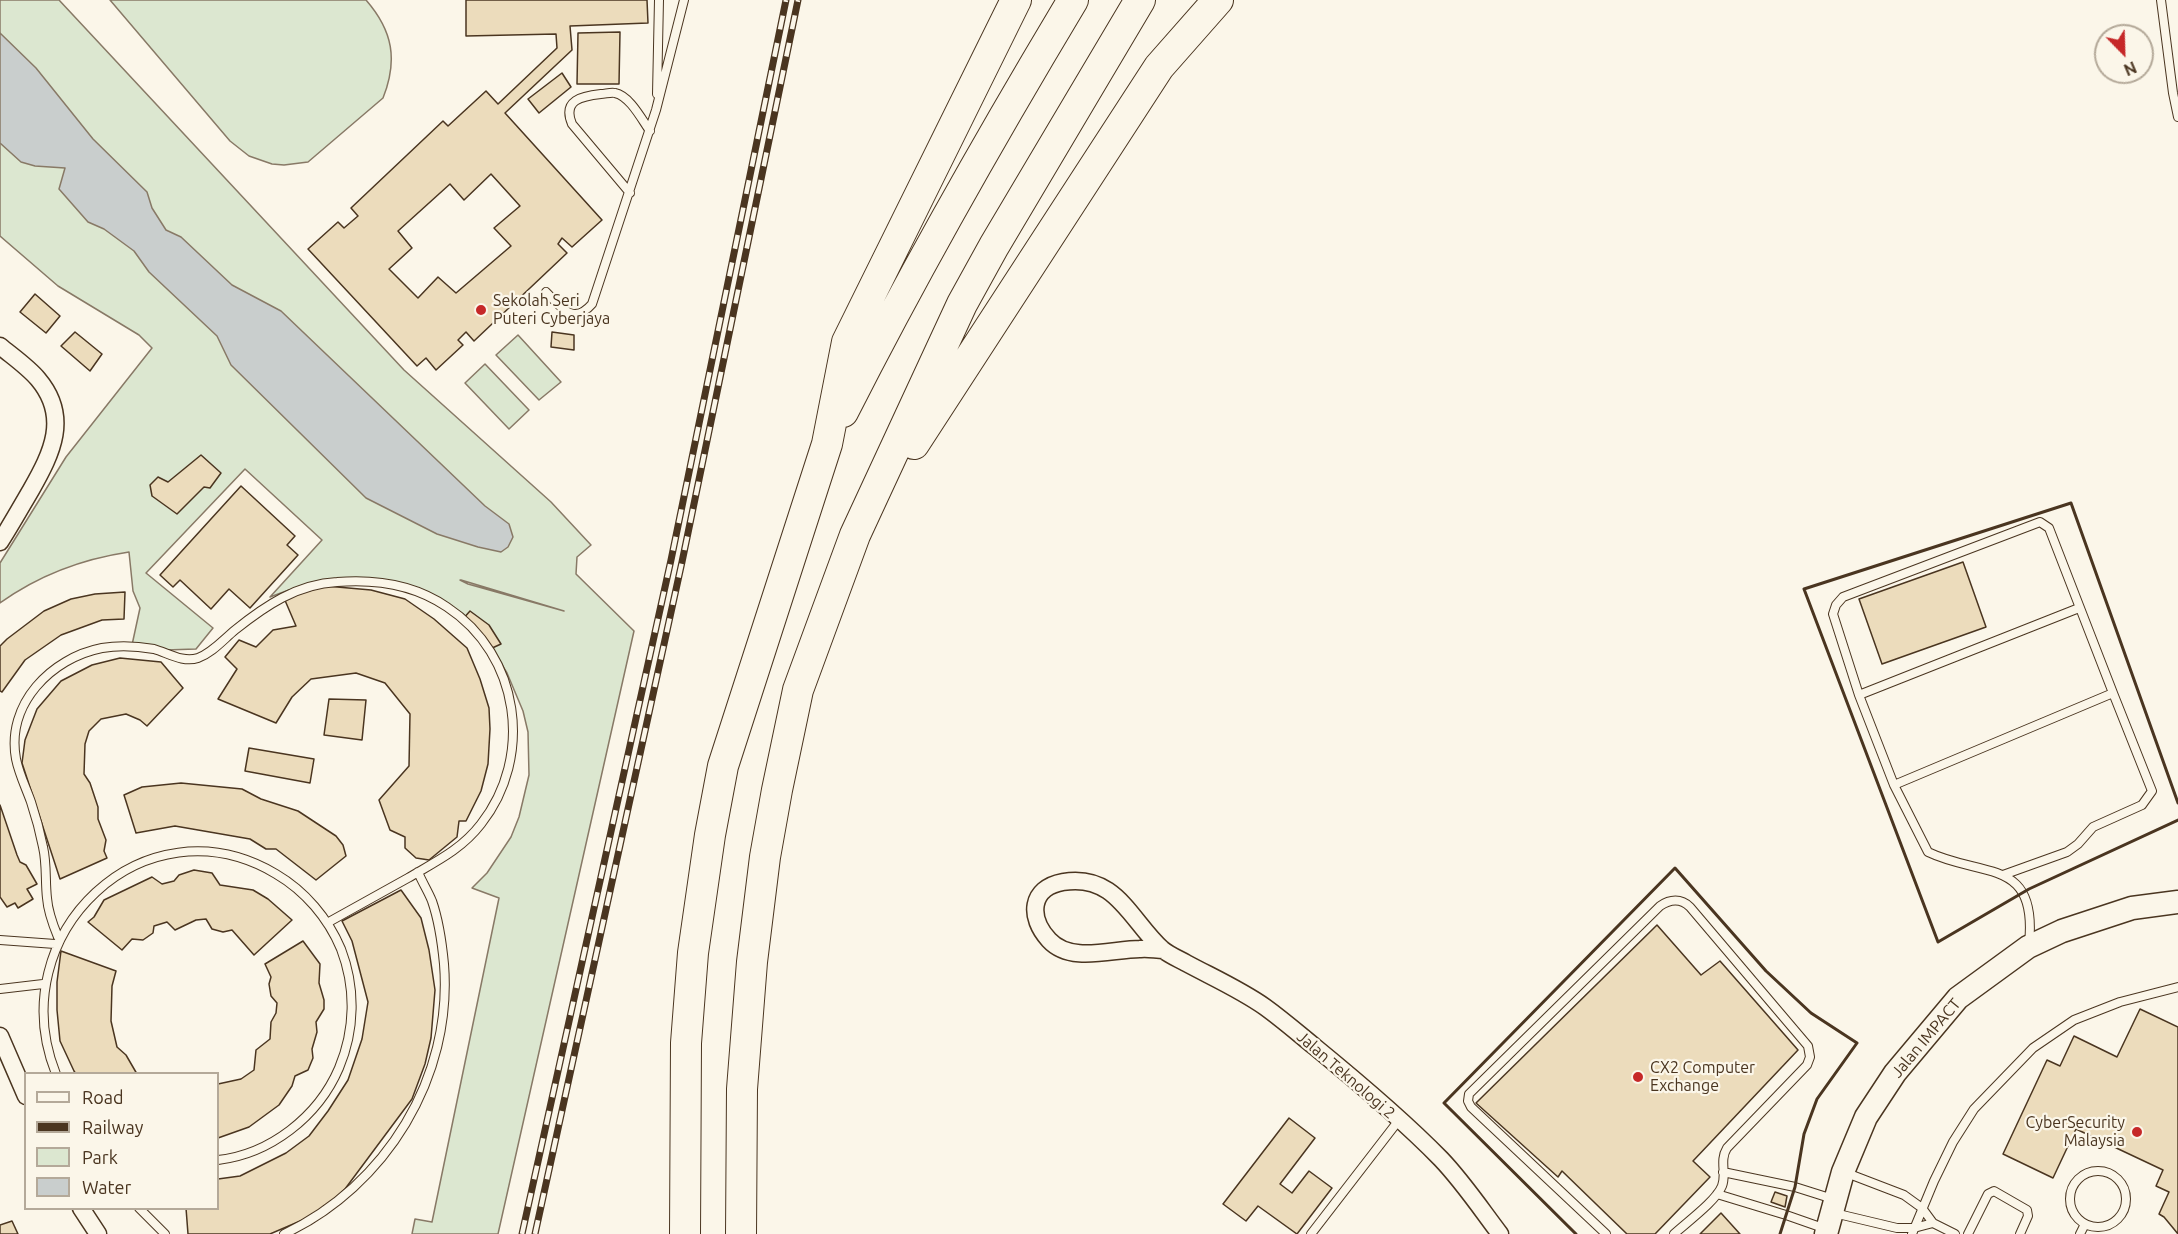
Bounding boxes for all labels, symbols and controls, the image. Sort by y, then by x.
north arrow [2094,24,2154,84]
text: N [2121,58,2139,79]
place label: Sekolah Seri Puteri Cyberjaya [493,291,610,329]
marker: Sekolah Seri Puteri Cyberjaya [474,303,488,317]
street label: Jalan IMPACT [1887,995,1965,1081]
street label: Jalan Teknologi 2 [1293,1027,1399,1123]
place label: CX2 Computer Exchange [1650,1058,1755,1096]
marker: CX2 Computer Exchange [1631,1070,1645,1084]
legend [24,1072,219,1210]
text: Road [82,1087,124,1107]
place label: CyberSecurity Malaysia [2025,1113,2125,1151]
text: Railway [82,1117,143,1137]
marker: CyberSecurity Malaysia [2130,1125,2144,1139]
text: Park [82,1147,118,1167]
text: Water [82,1177,131,1197]

